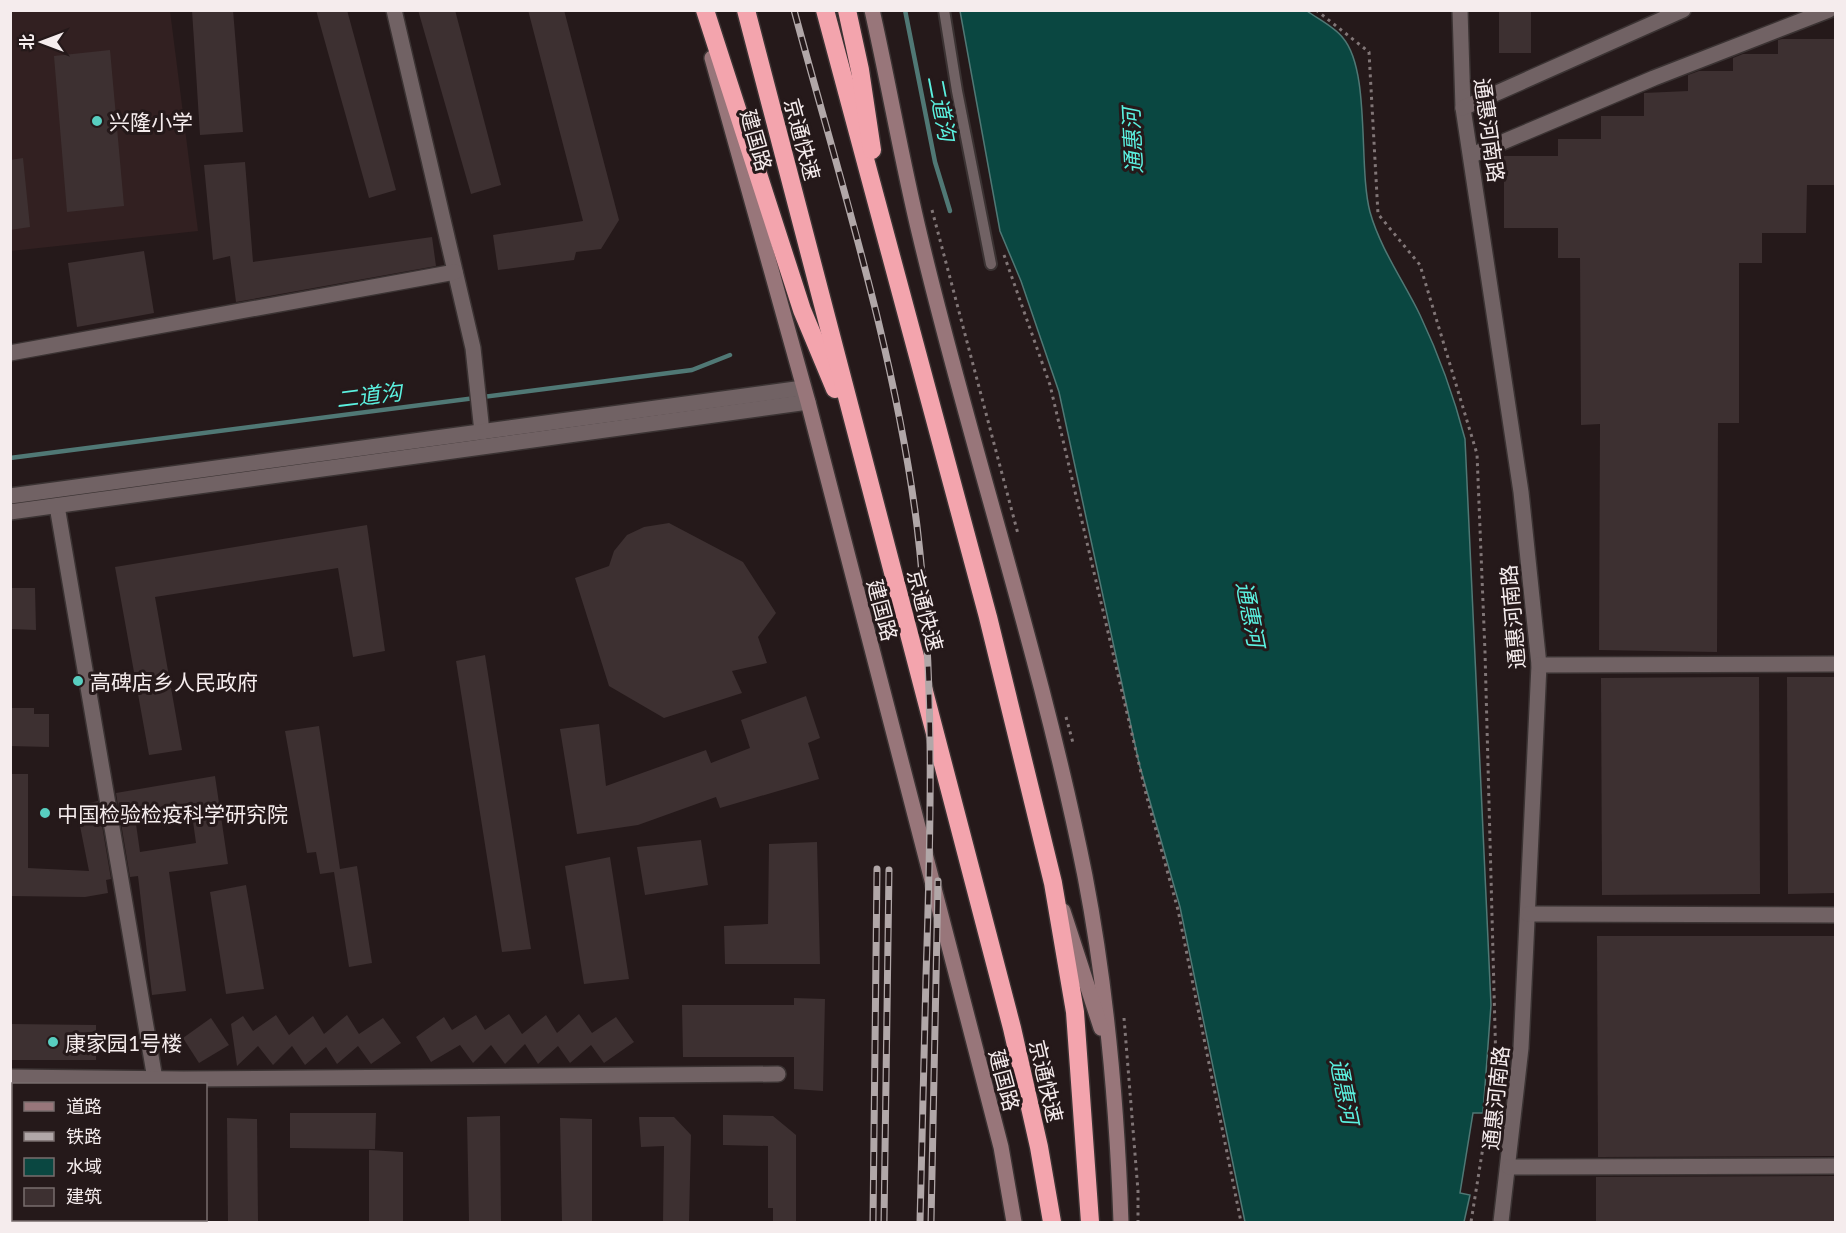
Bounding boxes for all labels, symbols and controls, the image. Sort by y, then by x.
north arrow [12,12,72,72]
text: 北 [17,34,36,50]
water label: 二道沟 [922,73,962,145]
street label: 通惠河南路 [1470,76,1510,184]
street label: 京通快速 [780,95,826,183]
water label: 通惠河 [1117,103,1147,175]
street label: 建国路 [736,106,778,174]
place label: 兴隆小学 [109,109,193,134]
marker: 兴隆小学 [90,114,104,128]
water label: 二道沟 [335,377,405,412]
street label: 通惠河南路 [1495,564,1529,670]
street label: 京通快速 [903,566,949,654]
street label: 建国路 [863,576,903,644]
water label: 通惠河 [1231,579,1271,653]
place label: 高碑店乡人民政府 [90,669,258,694]
marker: 高碑店乡人民政府 [71,674,85,688]
place label: 中国检验检疫科学研究院 [57,801,288,826]
marker: 中国检验检疫科学研究院 [38,806,52,820]
place label: 康家园1号楼 [65,1030,182,1055]
marker: 康家园1号楼 [46,1035,60,1049]
street label: 京通快速 [1025,1037,1069,1125]
street label: 通惠河南路 [1477,1044,1513,1152]
street label: 建国路 [985,1046,1025,1114]
water label: 通惠河 [1325,1056,1365,1130]
legend [12,1083,207,1221]
text: 道路 [66,1095,102,1117]
text: 铁路 [66,1125,102,1147]
text: 水域 [66,1155,102,1177]
text: 建筑 [66,1185,102,1207]

